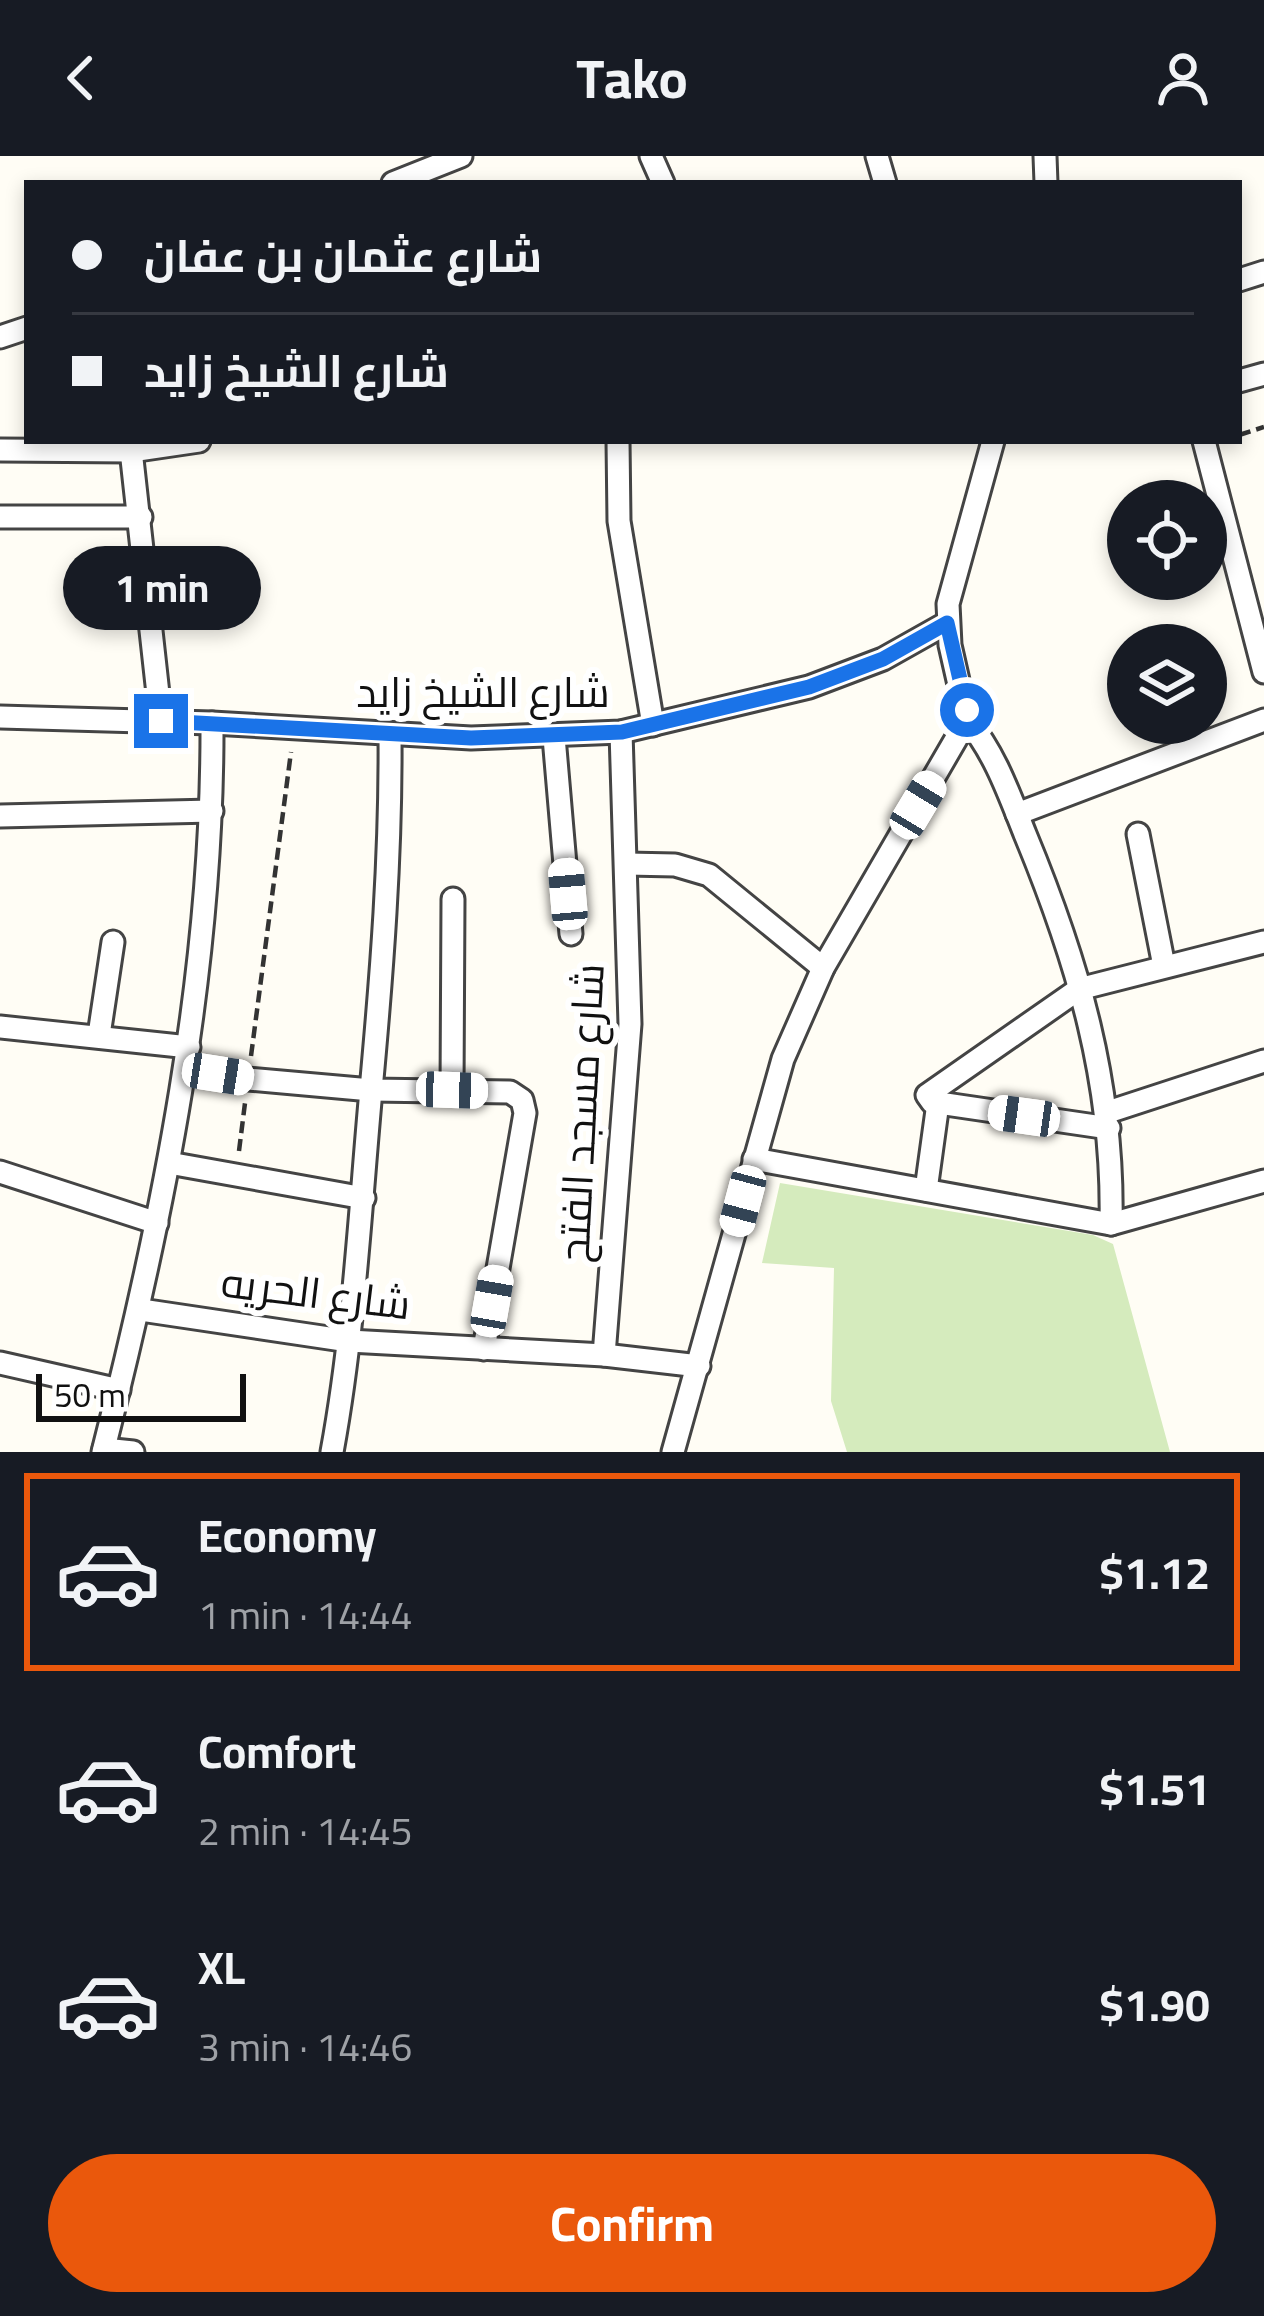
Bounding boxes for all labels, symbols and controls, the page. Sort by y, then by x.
text: Tako [576,28,688,129]
icon: back [48,45,114,111]
icon: person [1150,45,1216,111]
text: شارع عثمان بن عفان [144,213,542,298]
text: شارع الشيخ زايد [144,328,449,413]
map controls [1107,480,1227,744]
button: locate [1107,480,1227,600]
callout: 1 min [62,547,260,631]
text: 1 min [115,551,209,624]
button: layers [1107,624,1227,744]
street label: شارع الشيخ زايد [356,652,610,731]
route start [940,683,994,737]
route end [134,694,188,748]
car [884,765,952,845]
car [547,857,589,931]
street label: شارع مسجد الفتح [533,962,628,1264]
car [180,1051,256,1097]
car [415,1071,489,1109]
car [986,1093,1062,1139]
car [716,1162,770,1240]
street label: شارع الحريه [217,1242,415,1343]
car [468,1262,516,1340]
text: 50 m [54,1364,126,1426]
scale bar [36,1368,246,1421]
text: Economy [198,1493,377,1578]
icon: car [54,1518,162,1626]
text: $1.12 [1099,1530,1210,1615]
text: 1 min · 14:44 [198,1578,412,1651]
text: Comfort [198,1709,356,1794]
icon: car [54,1734,162,1842]
text: $1.51 [1099,1746,1210,1831]
text: 2 min · 14:45 [198,1794,412,1867]
text: XL [198,1925,245,2010]
icon: car [54,1950,162,2058]
text: $1.90 [1099,1962,1210,2047]
text: 3 min · 14:46 [198,2010,412,2083]
button: Confirm [48,2154,1216,2292]

